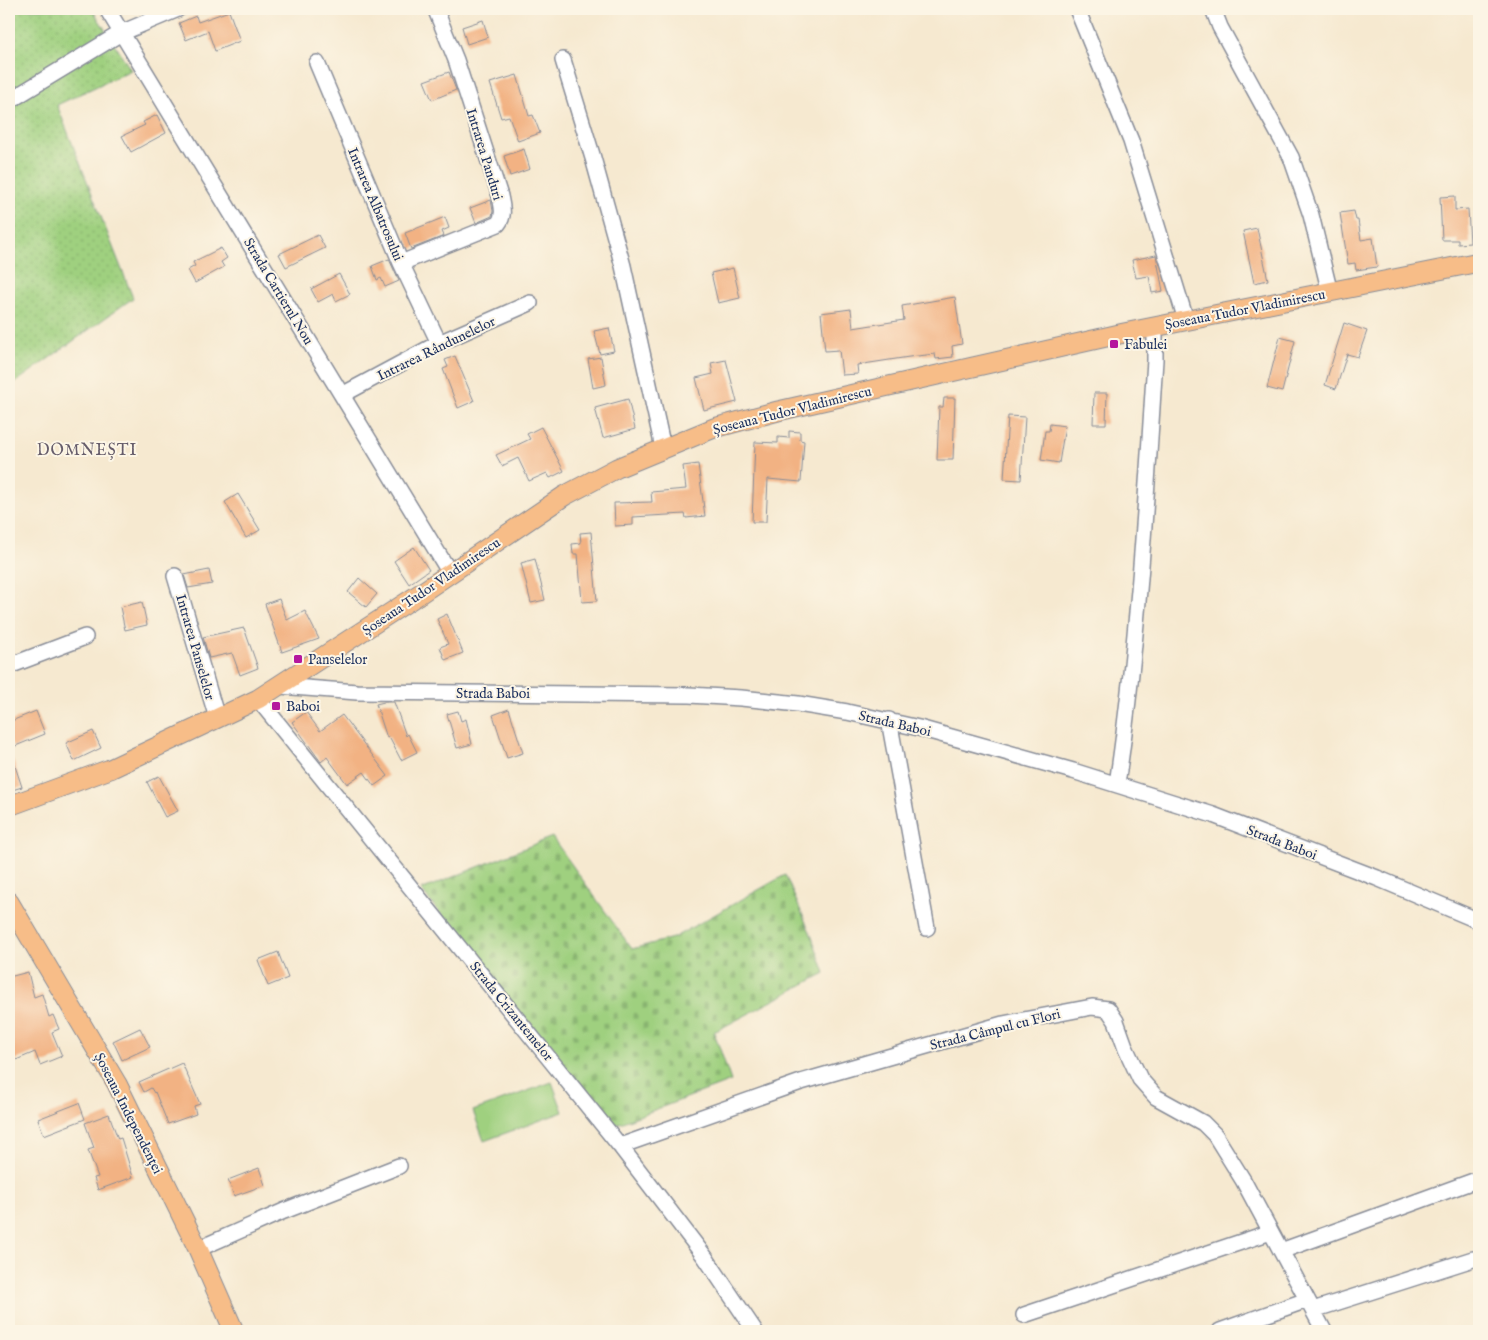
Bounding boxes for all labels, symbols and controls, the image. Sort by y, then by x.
street label: Intrarea Panduri [462,106,507,203]
street label: Intrarea Albatrosului [343,145,407,264]
street label: Strada Cartierul Nou [239,235,317,348]
street label: Șoseaua Tudor Vladimirescu [1164,286,1327,334]
street label: Intrarea Rândunelelor [374,312,499,385]
place label: Fabulei [1124,336,1168,354]
marker: Fabulei [1108,338,1120,350]
street label: Șoseaua Tudor Vladimirescu [711,383,873,439]
district label: DOMNEȘTI [37,441,137,461]
street label: Șoseaua Tudor Vladimirescu [359,534,504,640]
street label: Intrarea Panselelor [171,592,219,702]
place label: Panselelor [308,651,367,669]
marker: Panselelor [292,653,304,665]
street label: Strada Baboi [456,685,530,703]
place label: Baboi [286,698,320,716]
marker: Baboi [270,700,282,712]
street label: Strada Baboi [857,707,933,741]
street label: Strada Baboi [1244,821,1320,865]
street label: Strada Crizantemelor [465,958,557,1065]
street label: Strada Câmpul cu Flori [928,1005,1062,1055]
street label: Șoseaua Independenței [90,1050,167,1177]

